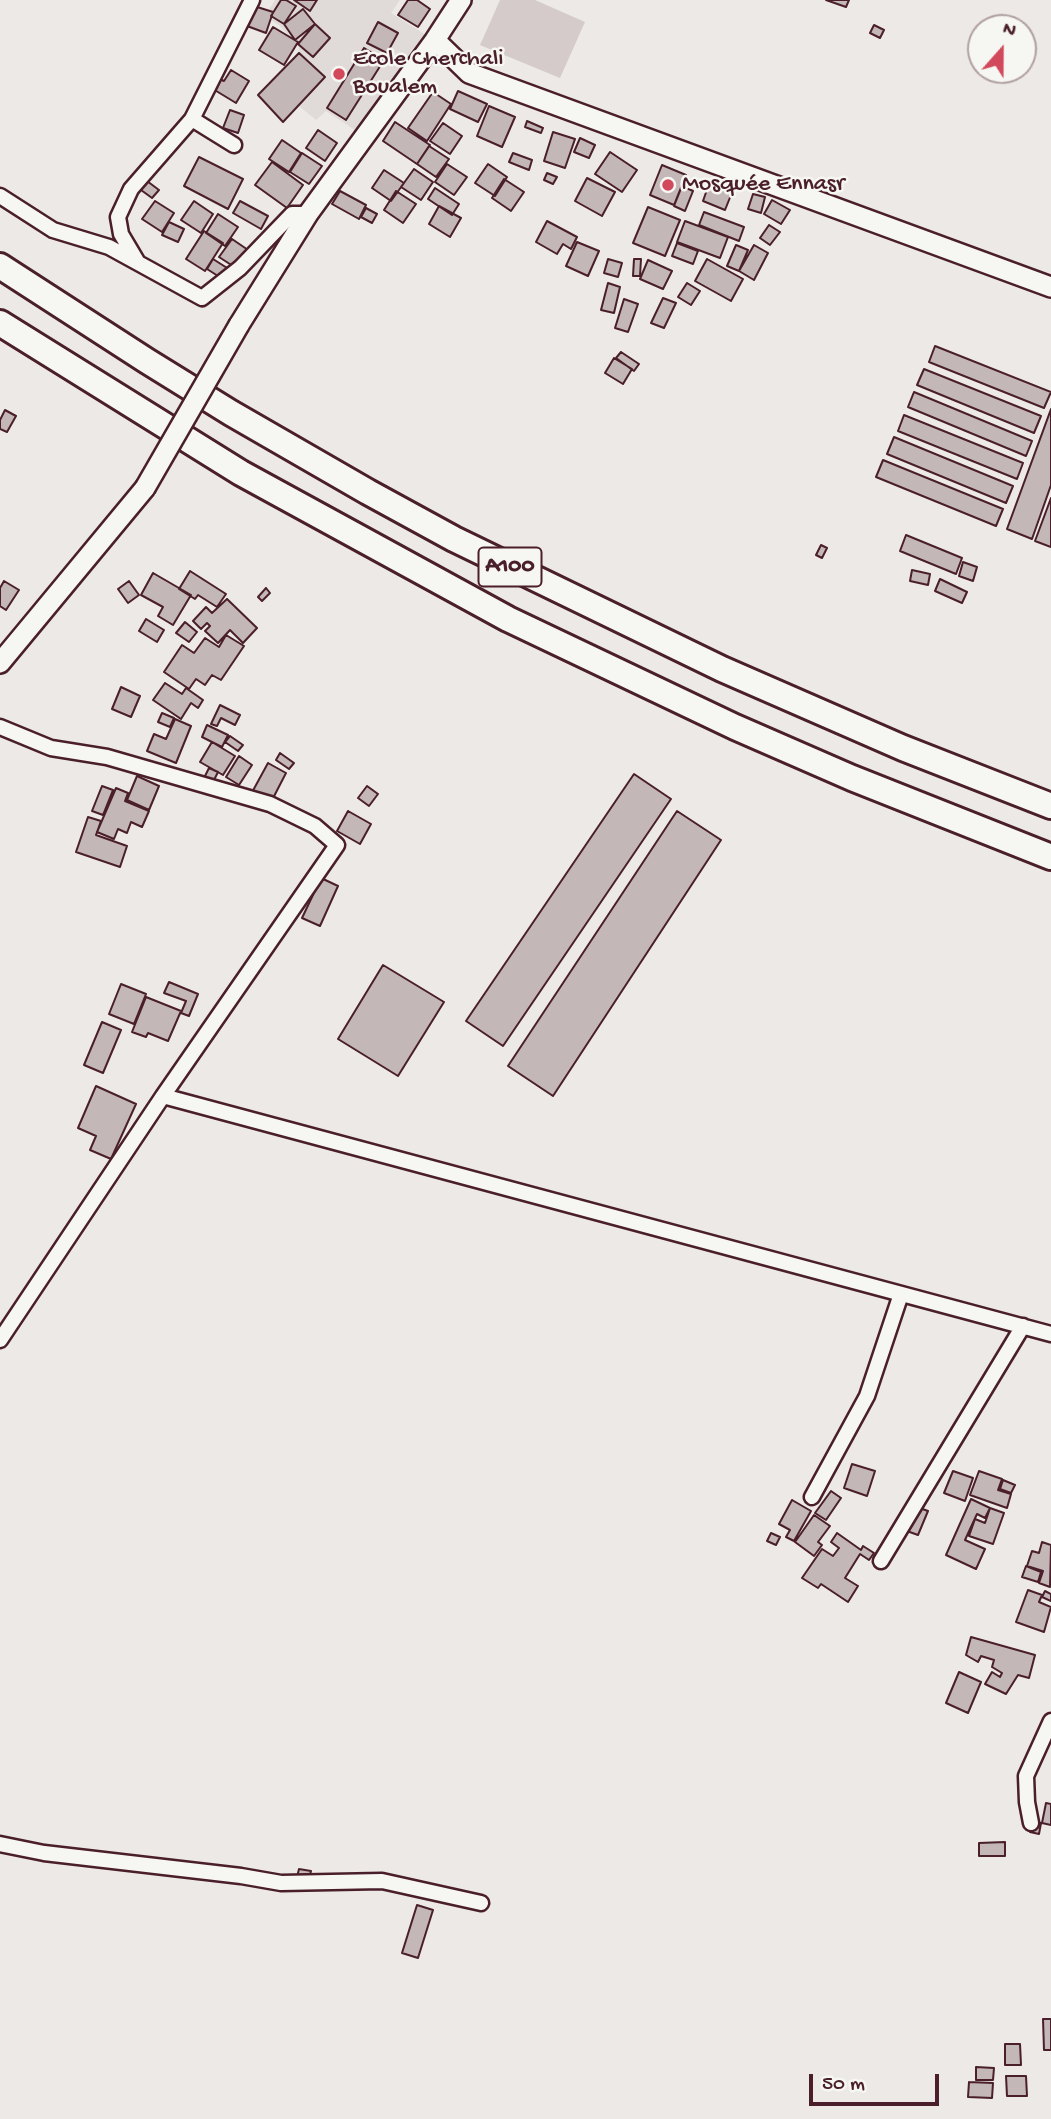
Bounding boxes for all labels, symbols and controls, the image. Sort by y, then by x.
north arrow [967,14,1037,84]
text: N [999,18,1019,44]
place label: Ecole Cherchali Boualem [353,46,504,102]
marker: Ecole Cherchali Boualem [331,66,347,82]
place label: Mosquée Ennasr [682,171,844,199]
marker: Mosquée Ennasr [660,177,676,193]
road number: A100 [478,548,542,586]
scale bar [813,2060,942,2104]
text: 50 m [822,2073,865,2098]

